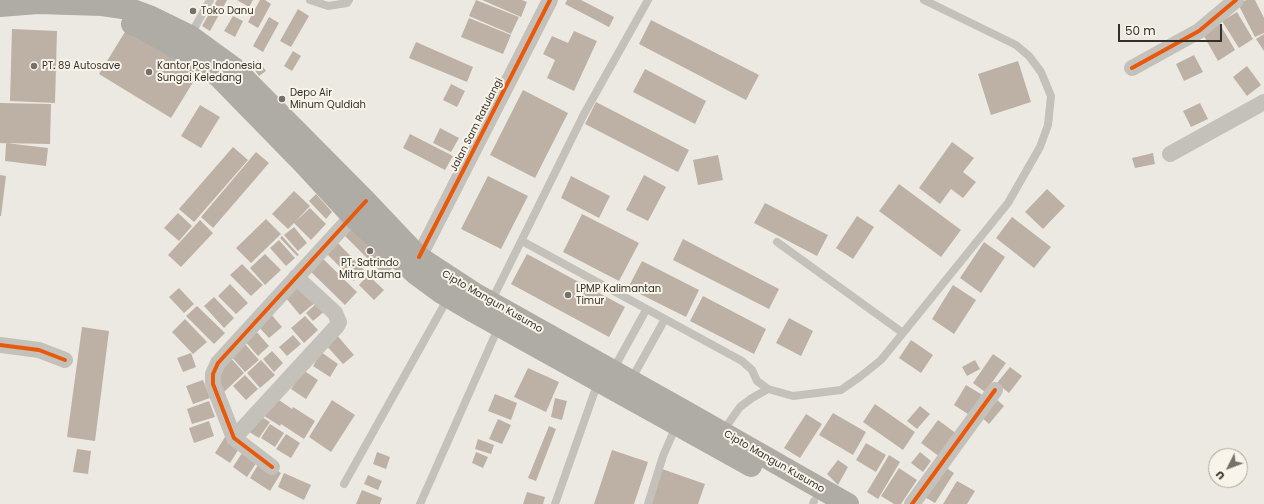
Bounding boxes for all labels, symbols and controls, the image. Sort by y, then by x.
place label: Toko Danu [201,5,254,17]
marker: Toko Danu [188,6,198,16]
scale bar [1120,16,1224,42]
text: 50 m [1125,22,1156,39]
place label: PT. 89 Autosave [42,60,120,72]
place label: Kantor Pos Indonesia Sungai Keledang [157,60,262,84]
marker: PT. 89 Autosave [29,61,39,71]
marker: Kantor Pos Indonesia Sungai Keledang [144,67,154,77]
street label: Jalan Sam Ratulangi [448,76,506,174]
place label: Depo Air Minum Quldiah [290,87,366,110]
marker: Depo Air Minum Quldiah [277,94,287,104]
marker: PT. Satrindo Mitra Utama [365,246,375,256]
place label: PT. Satrindo Mitra Utama [339,257,401,280]
street label: Cipto Mangun Kusumo [439,268,545,336]
place label: LPMP Kalimantan Timur [576,283,661,306]
marker: LPMP Kalimantan Timur [563,290,573,300]
street label: Cipto Mangun Kusumo [721,428,827,496]
north arrow [1208,448,1248,488]
text: U [1211,467,1228,484]

